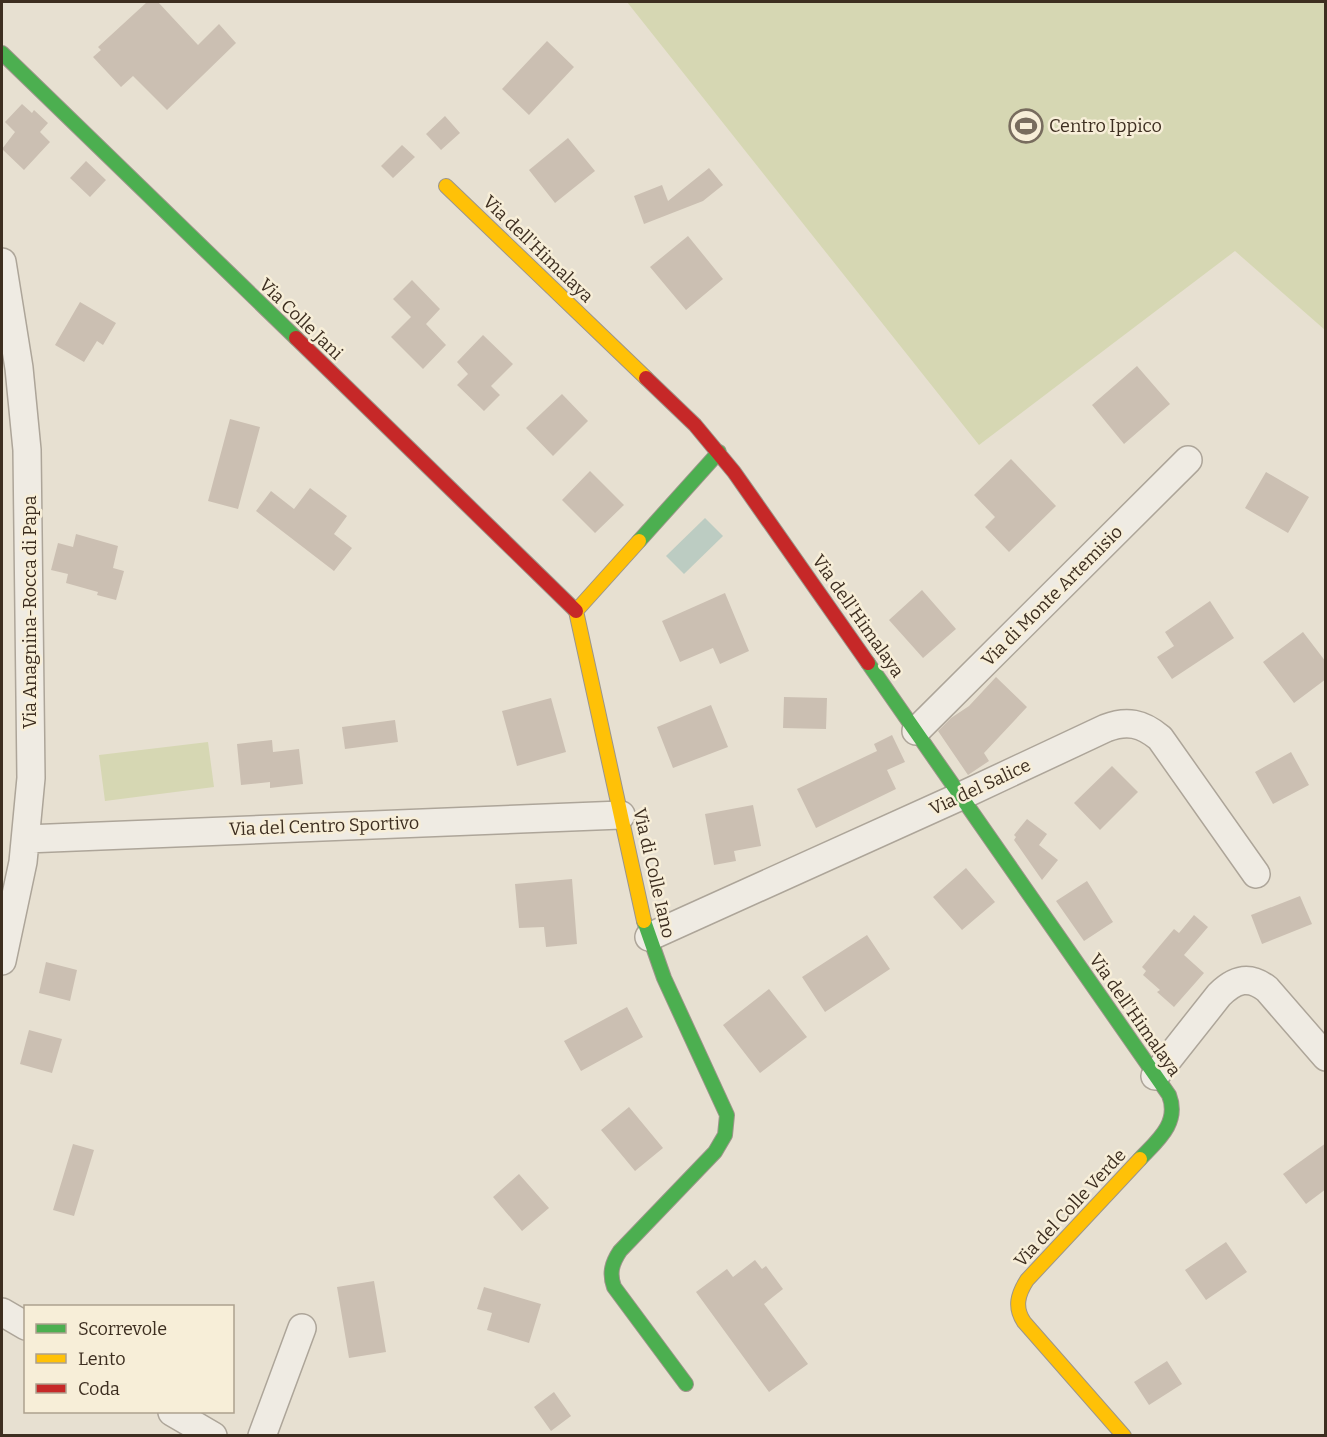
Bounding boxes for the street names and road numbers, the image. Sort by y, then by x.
street label: Via dell'Himalaya [478,191,598,307]
street label: Via Colle Jani [255,274,347,364]
street label: Via Anagnina-Rocca di Papa [19,495,41,729]
street label: Via di Monte Artemisio [977,521,1127,671]
street label: Via dell'Himalaya [807,550,909,682]
street label: Via del Salice [926,754,1034,820]
street label: Via di Colle Iano [628,806,680,940]
street label: Via del Centro Sportivo [229,812,419,840]
street label: Via dell'Himalaya [1084,949,1186,1081]
street label: Via del Colle Verde [1009,1144,1131,1272]

